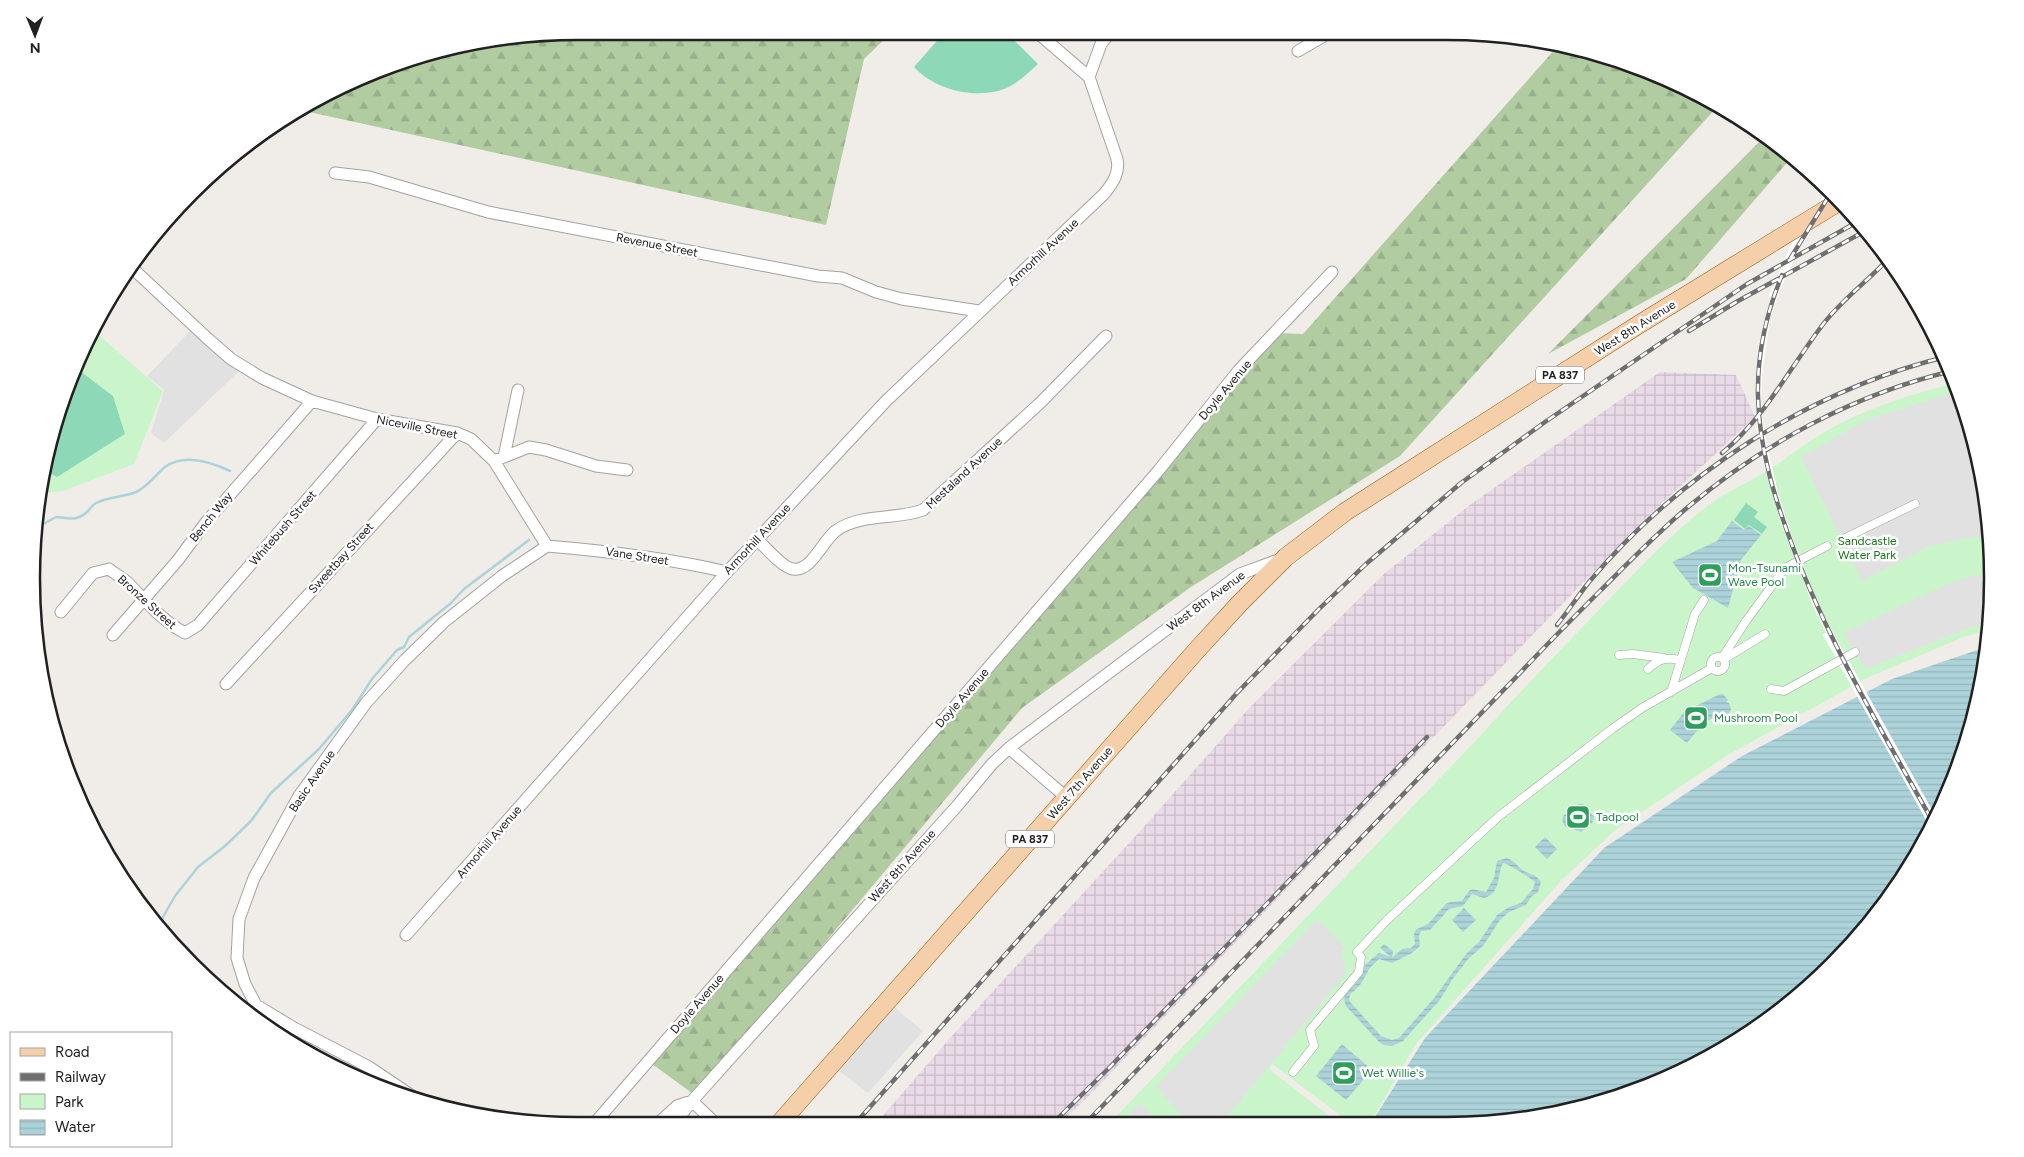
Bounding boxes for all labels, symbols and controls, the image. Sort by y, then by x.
north arrow [10,10,60,60]
text: N [30,39,41,56]
street label: Armorhill Avenue [1005,215,1082,288]
street label: Revenue Street [615,230,700,260]
street label: West 8th Avenue [1592,297,1678,359]
street label: Doyle Avenue [1196,357,1254,423]
road number: PA 837 [1536,366,1584,384]
street label: Niceville Street [375,412,459,442]
street label: Mestaland Avenue [923,434,1005,512]
street label: Whitebush Street [247,487,320,568]
street label: Bench Way [187,489,236,545]
street label: Armorhill Avenue [721,500,794,577]
street label: Sweetbay Street [306,519,377,596]
park label: Sandcastle Water Park [1837,534,1897,562]
street label: Vane Street [604,544,670,568]
place label: Mon-Tsunami Wave Pool [1728,561,1801,589]
sports icon: Mon-Tsunami Wave Pool [1697,562,1723,588]
street label: West 8th Avenue [1164,568,1248,634]
street label: Bronze Street [115,572,180,632]
street label: Doyle Avenue [932,665,992,731]
sports icon: Mushroom Pool [1683,705,1709,731]
place label: Mushroom Pool [1714,711,1798,725]
street label: West 7th Avenue [1045,743,1116,822]
street label: Basic Avenue [286,747,338,815]
street label: Armorhill Avenue [454,802,525,881]
sports icon: Tadpool [1565,804,1591,830]
place label: Tadpool [1596,810,1639,824]
street label: West 8th Avenue [866,826,939,905]
road number: PA 837 [1006,831,1054,848]
street label: Doyle Avenue [667,971,727,1037]
legend [10,1032,172,1147]
text: Road [55,1043,90,1061]
sports icon: Wet Willie's [1331,1060,1357,1086]
place label: Wet Willie's [1362,1066,1424,1080]
text: Railway [55,1068,106,1086]
text: Park [55,1093,84,1111]
text: Water [55,1118,95,1136]

